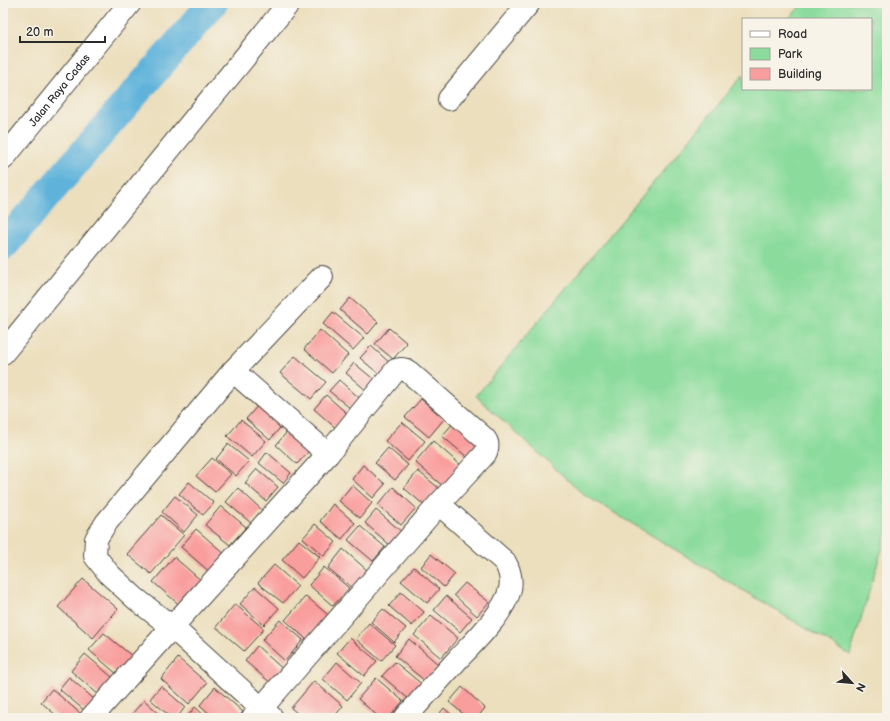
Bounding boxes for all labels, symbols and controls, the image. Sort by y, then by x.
scale bar [20,18,105,44]
legend [742,18,872,90]
text: 20 m [26,25,53,40]
text: Road [778,27,807,42]
text: Park [778,47,802,62]
street label: Jalan Raya Cadas [26,51,93,129]
text: Building [778,67,822,82]
north arrow [832,663,872,703]
text: N [853,681,868,694]

